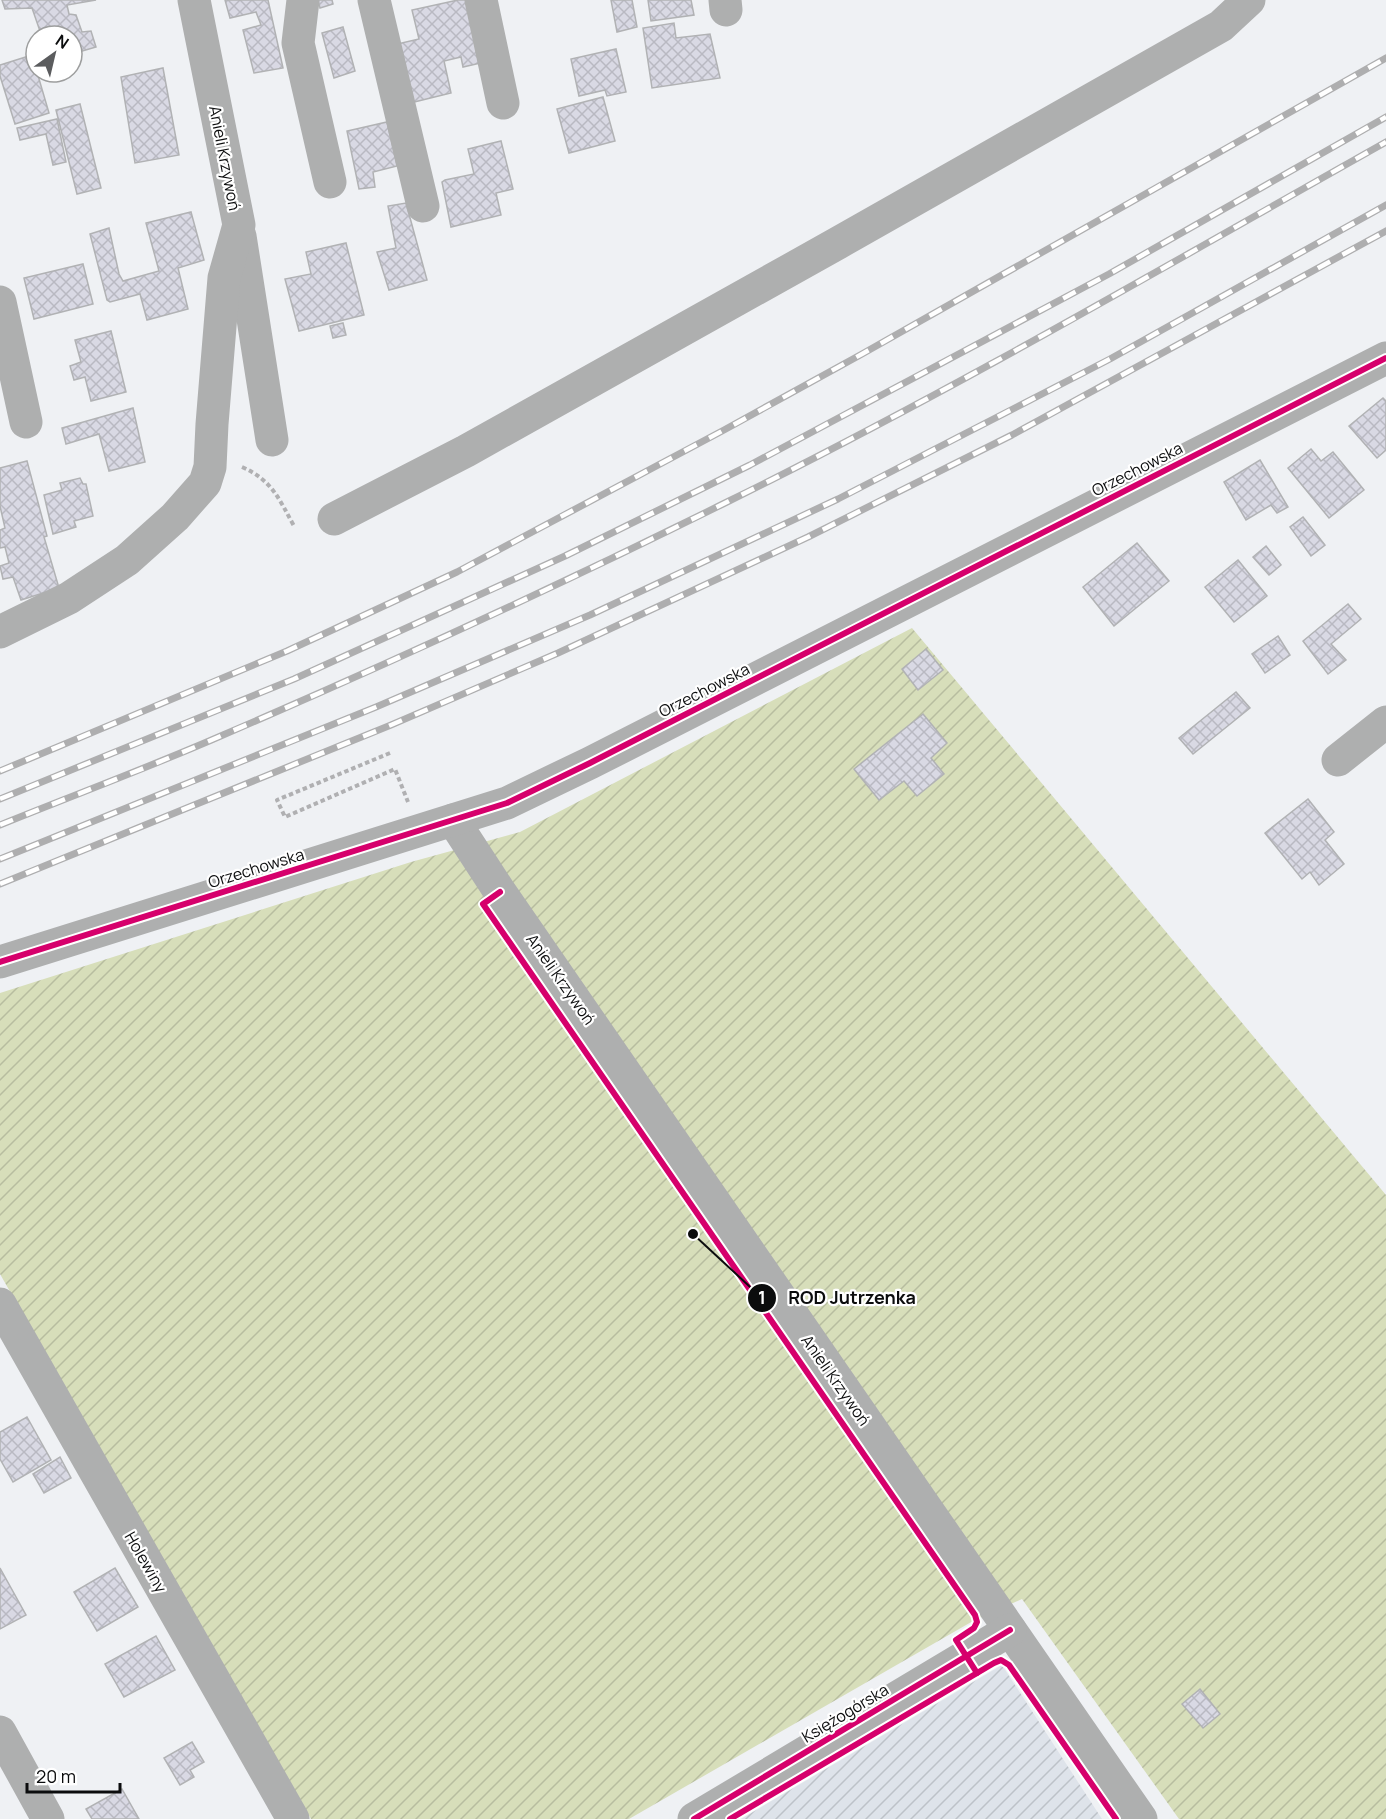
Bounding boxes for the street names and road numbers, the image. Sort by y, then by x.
street label: Anieli Krzywoń [204,104,246,212]
street label: Orzechowska [1088,437,1186,501]
street label: Orzechowska [655,658,753,722]
street label: Orzechowska [205,843,307,893]
street label: Anieli Krzywoń [522,929,600,1029]
street label: Anieli Krzywoń [797,1330,875,1430]
street label: Holewiny [120,1528,173,1597]
street label: Księżogórska [798,1678,892,1748]

